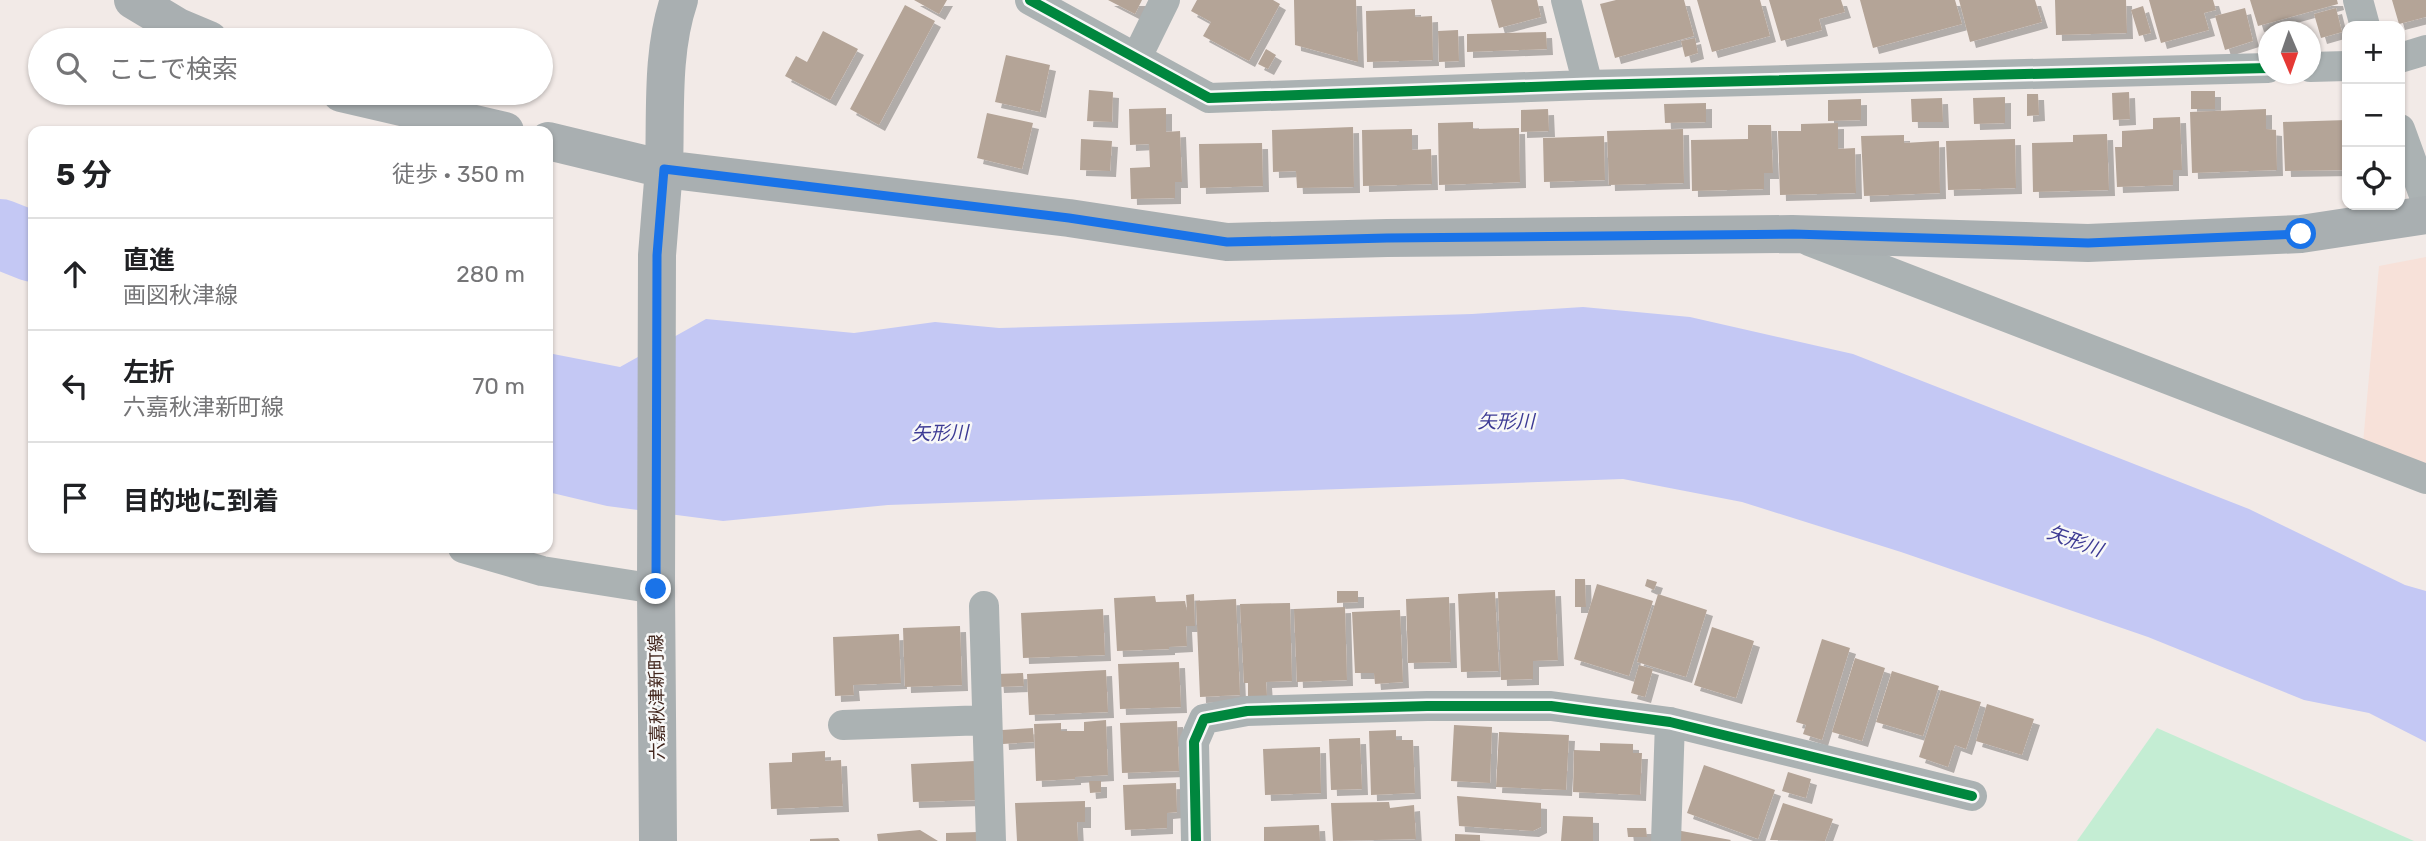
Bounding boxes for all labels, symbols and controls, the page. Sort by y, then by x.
north arrow [2258,21,2321,84]
map controls [2342,21,2405,210]
button: + [2342,21,2405,84]
search box [28,28,553,105]
icon: search [52,48,90,86]
text: ここで検索 [108,54,238,85]
button: − [2342,84,2405,147]
button: locate [2342,147,2405,210]
text: 5 分 [56,157,112,193]
text: 徒歩 · 350 m [392,160,525,188]
route start [2285,218,2316,249]
text: 直進 [123,245,175,276]
icon: ahead [56,255,94,293]
text: 280 m [456,260,525,288]
text: 画図秋津線 [123,281,238,309]
text: 左折 [123,357,175,388]
icon: left [56,367,94,405]
text: 70 m [473,372,525,400]
text: 六嘉秋津新町線 [123,393,284,421]
water label: 矢形川 [1477,410,1536,433]
water label: 矢形川 [911,421,971,445]
icon: arrive [56,479,94,517]
text: 目的地に到着 [123,486,279,517]
water label: 矢形川 [2044,520,2108,562]
route end [640,573,671,604]
street label: 六嘉秋津新町線 [645,634,669,760]

